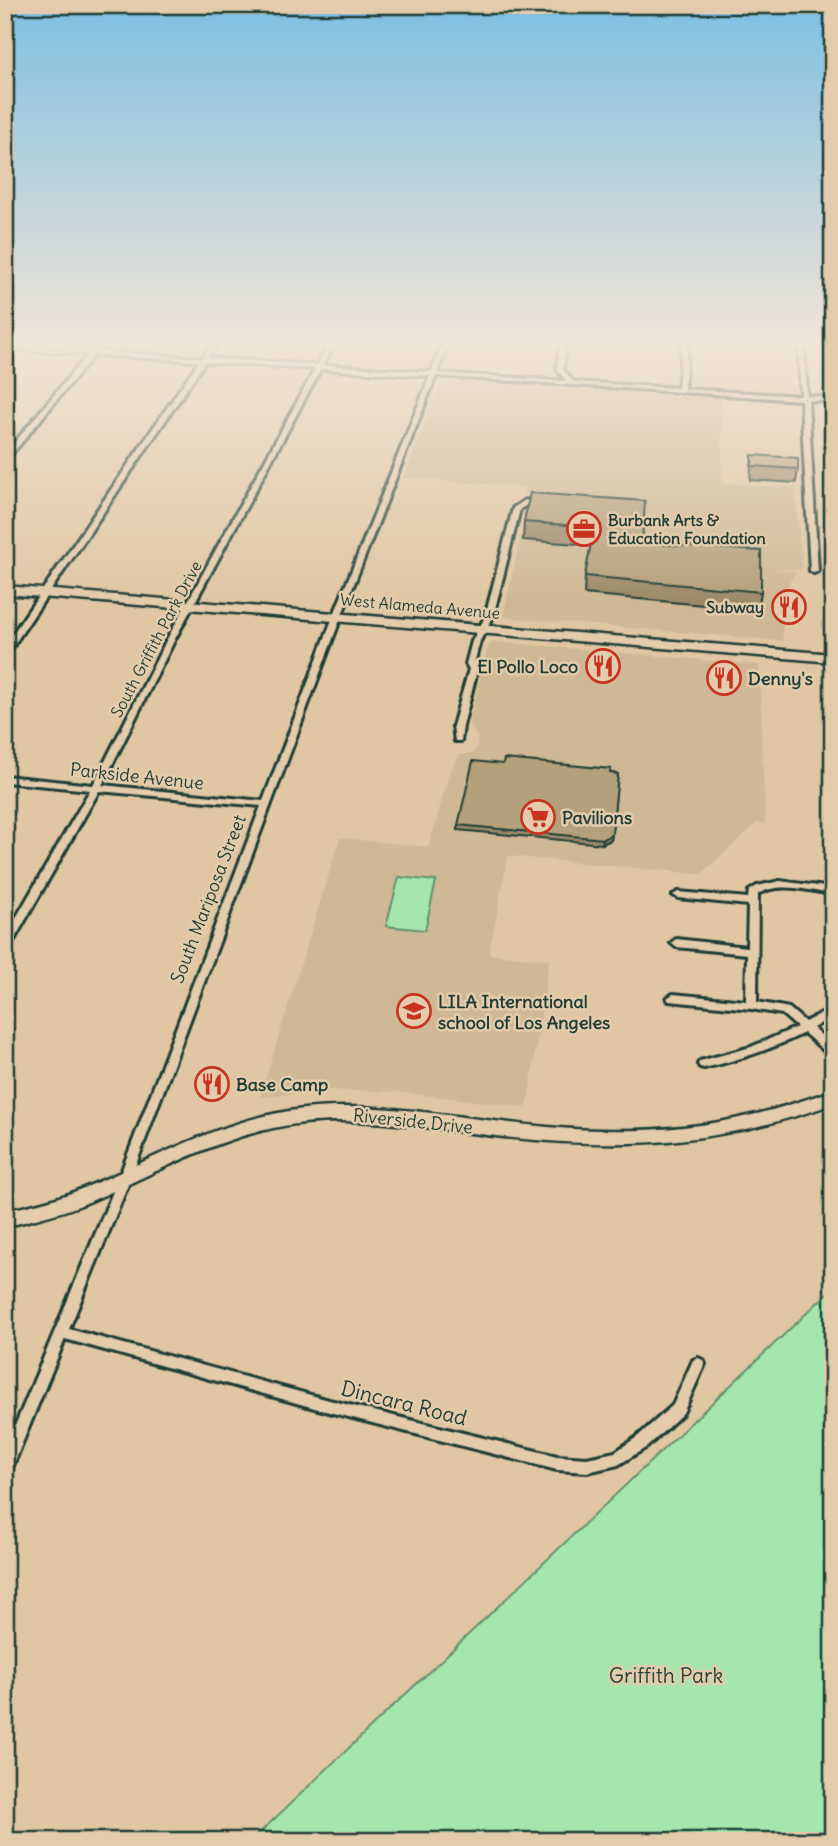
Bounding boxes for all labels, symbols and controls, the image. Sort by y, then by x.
office icon: Burbank Arts & Education Foundation [565,510,603,548]
place label: Burbank Arts & Education Foundation [608,510,766,548]
street label: South Griffith Park Drive [106,557,206,721]
restaurant icon: Subway [770,588,808,626]
street label: West Alameda Avenue [339,589,501,623]
place label: Subway [706,597,764,618]
restaurant icon: El Pollo Loco [584,647,622,685]
place label: El Pollo Loco [477,655,578,678]
restaurant icon: Denny's [705,659,743,697]
place label: Denny's [748,667,813,690]
street label: Parkside Avenue [69,758,205,794]
supermarket icon: Pavilions [519,798,557,836]
place label: Pavilions [562,806,632,829]
street label: South Mariposa Street [165,811,251,987]
place label: LILA International school of Los Angeles [438,990,610,1034]
school or university icon: LILA International school of Los Angeles [395,992,433,1030]
restaurant icon: Base Camp [193,1065,231,1103]
place label: Base Camp [236,1073,328,1096]
street label: Riverside Drive [352,1103,474,1139]
street label: Dincara Road [338,1374,470,1432]
park label: Griffith Park [609,1662,723,1689]

